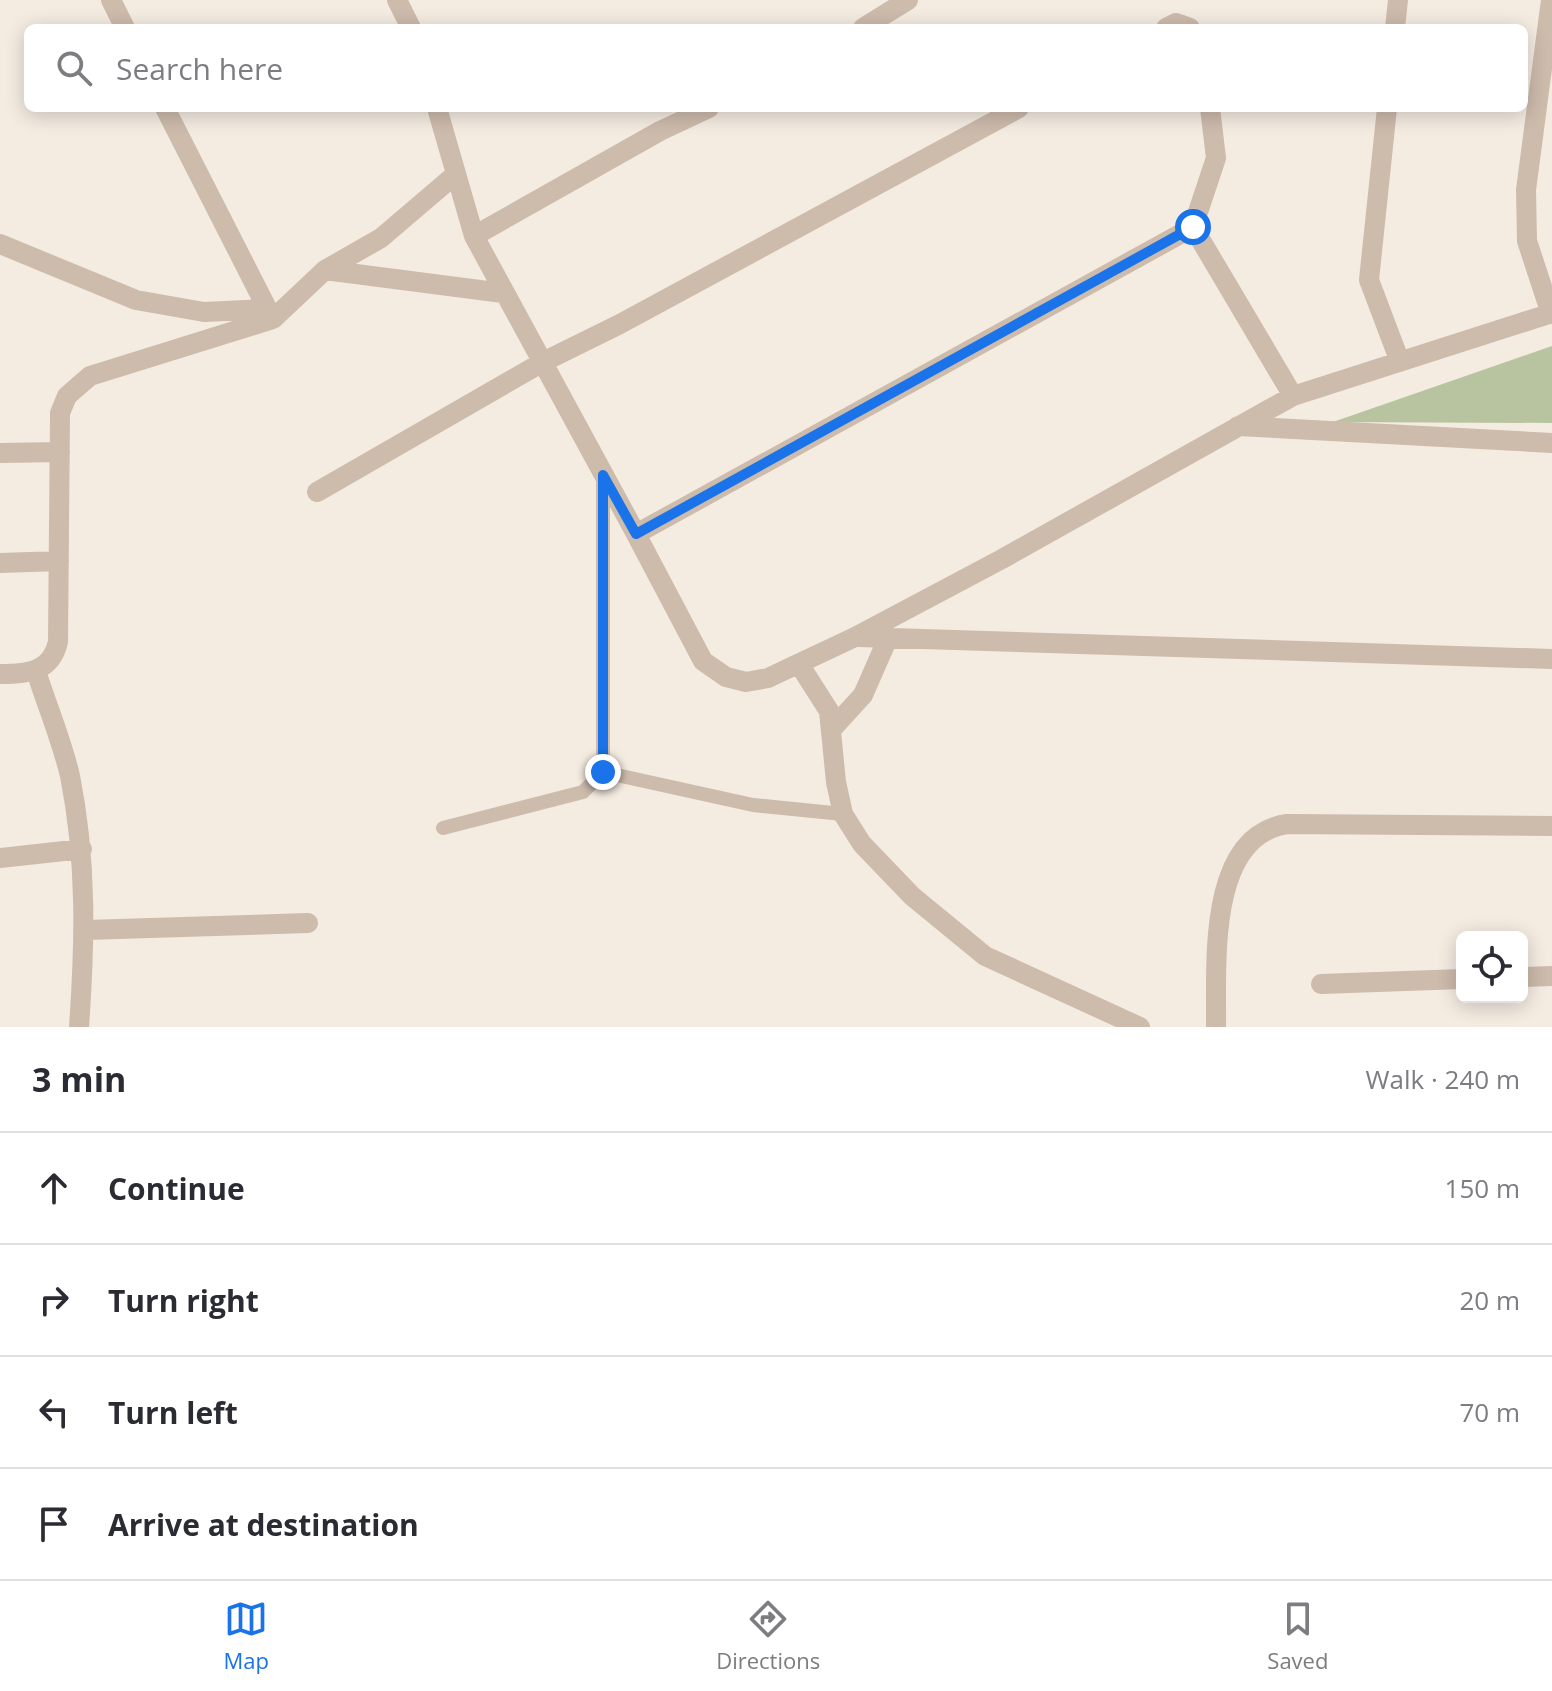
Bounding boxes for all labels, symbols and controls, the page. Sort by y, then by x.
search box [24,24,1528,112]
icon: search [52,46,96,90]
text: Search here [116,48,283,89]
route start [1175,209,1211,245]
route end [585,754,621,790]
map controls [1456,931,1528,1003]
button: locate [1456,931,1528,1003]
text: 3 min [32,1056,126,1102]
text: Walk · 240 m [1366,1061,1520,1097]
icon: ahead [32,1166,76,1210]
text: Continue [108,1168,245,1209]
text: 150 m [1445,1170,1520,1206]
icon: right [32,1278,76,1322]
text: Turn right [108,1280,259,1321]
text: 20 m [1459,1282,1520,1318]
icon: left [32,1390,76,1434]
text: Turn left [108,1392,238,1433]
text: 70 m [1459,1394,1520,1430]
icon: arrive [32,1502,76,1546]
text: Arrive at destination [108,1504,419,1545]
tab: Map [224,1597,269,1675]
tab: Directions [716,1597,820,1675]
tab: Saved [1267,1597,1328,1675]

